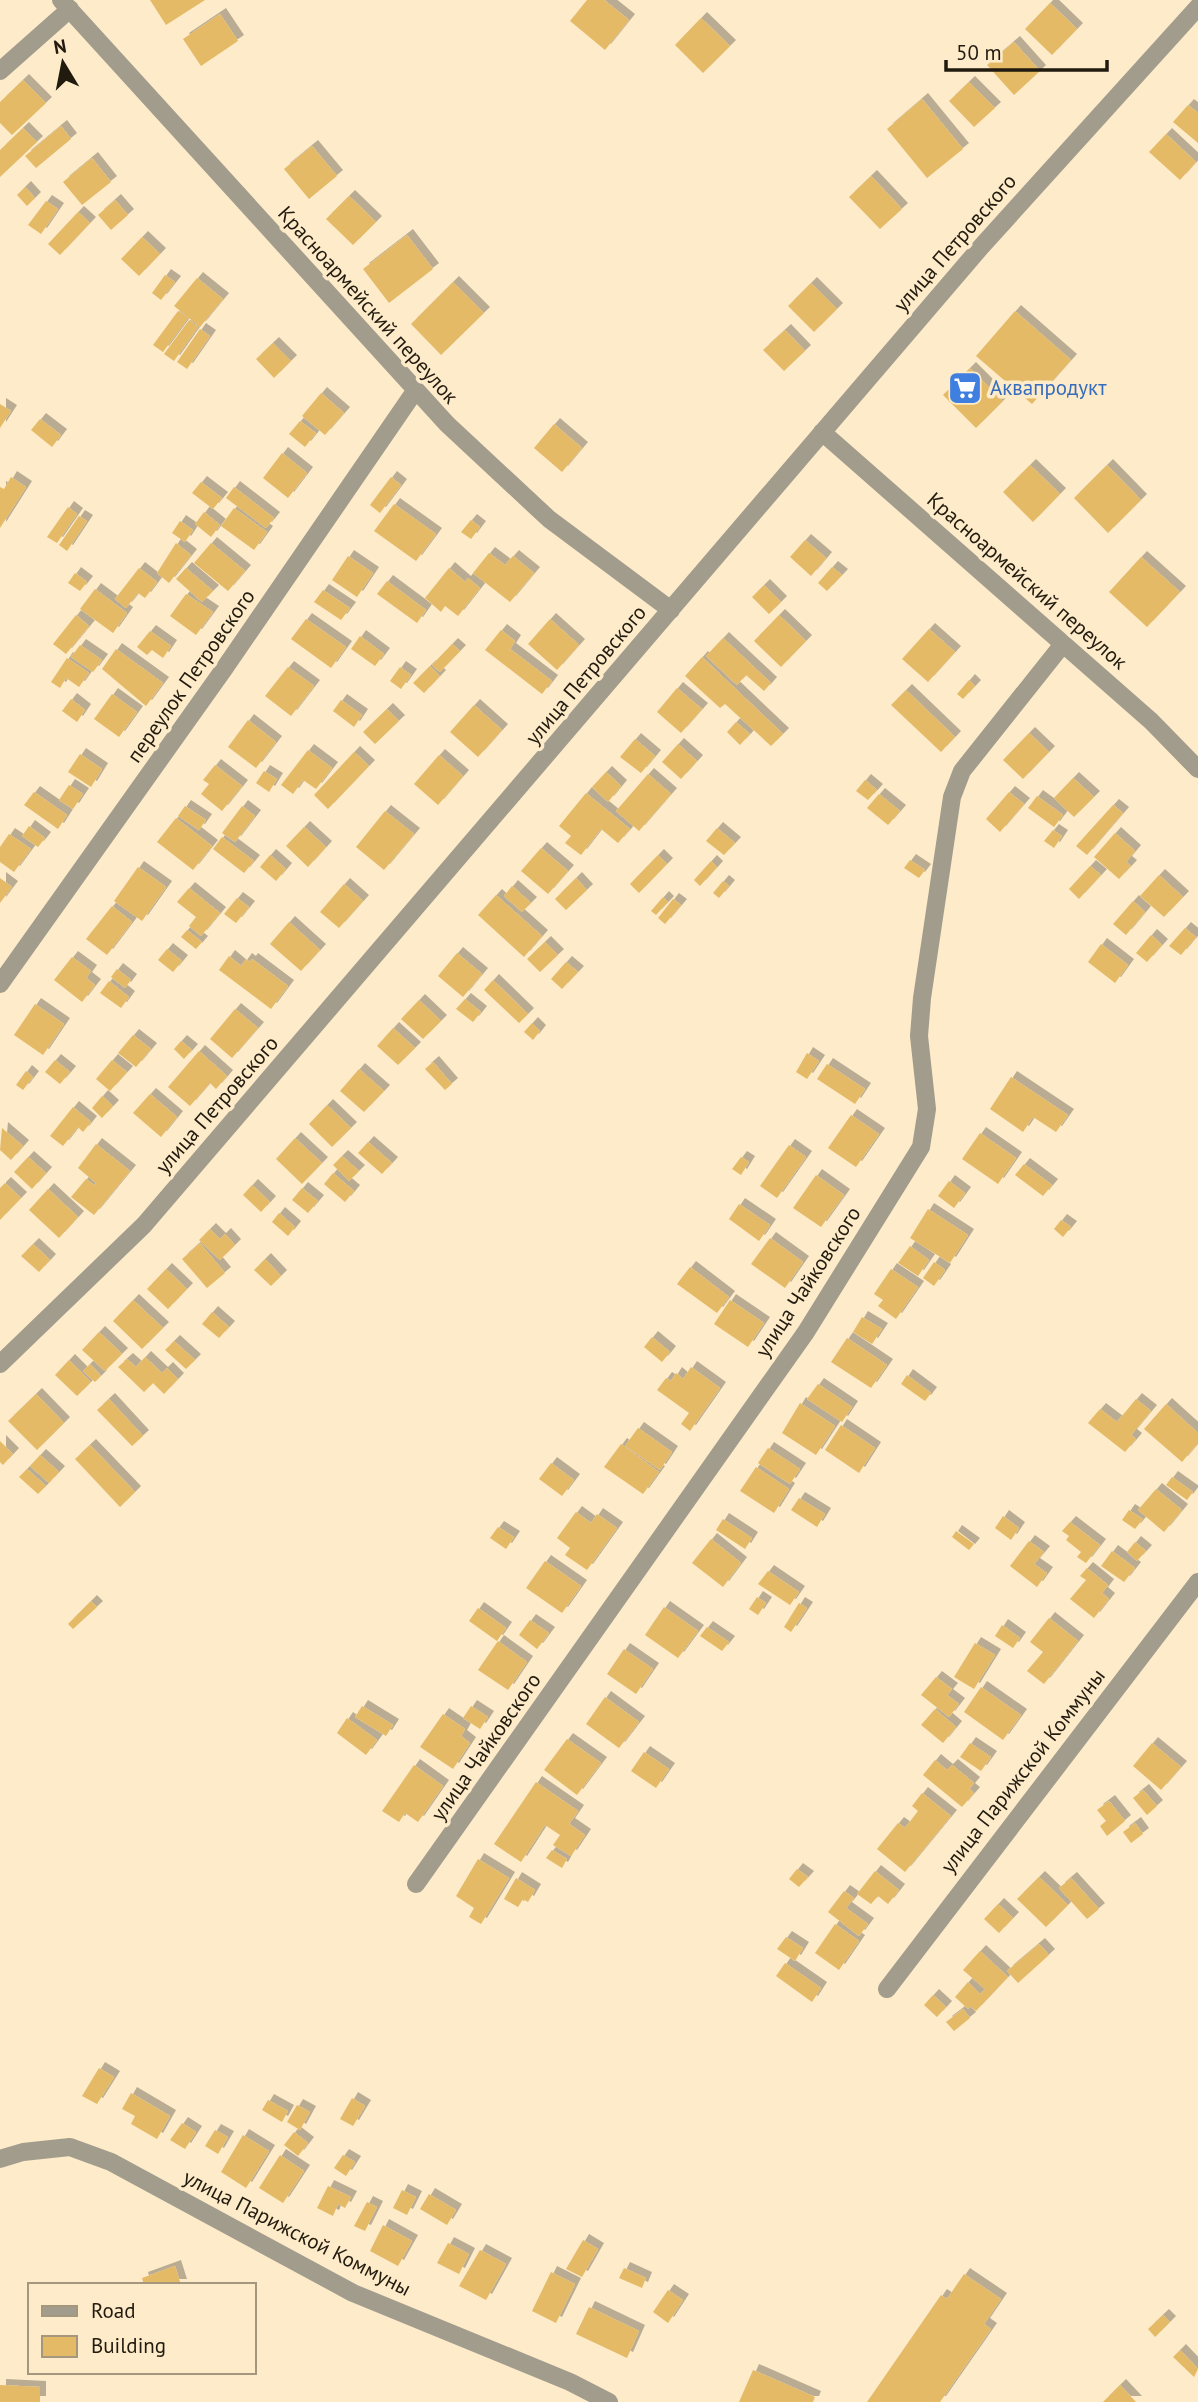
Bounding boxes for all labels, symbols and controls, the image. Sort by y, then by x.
north arrow [28,28,98,98]
scale bar [946,28,1107,72]
text: N [52,33,68,59]
text: 50 m [956,39,1002,66]
street label: улица Петровского [887,168,1022,317]
street label: Красноармейский переулок [272,200,464,409]
supermarket icon: Аквапродукт [946,369,984,407]
place label: Аквапродукт [990,374,1107,401]
street label: Красноармейский переулок [921,486,1133,675]
street label: переулок Петровского [121,584,261,768]
street label: улица Петровского [519,599,652,750]
street label: улица Петровского [149,1030,284,1179]
street label: улица Чайковского [749,1201,866,1362]
street label: улица Парижской Коммуны [934,1663,1111,1878]
street label: улица Чайковского [425,1668,547,1826]
street label: улица Парижской Коммуны [179,2163,416,2302]
legend [28,2283,256,2374]
text: Road [91,2297,135,2324]
text: Building [91,2332,166,2359]

